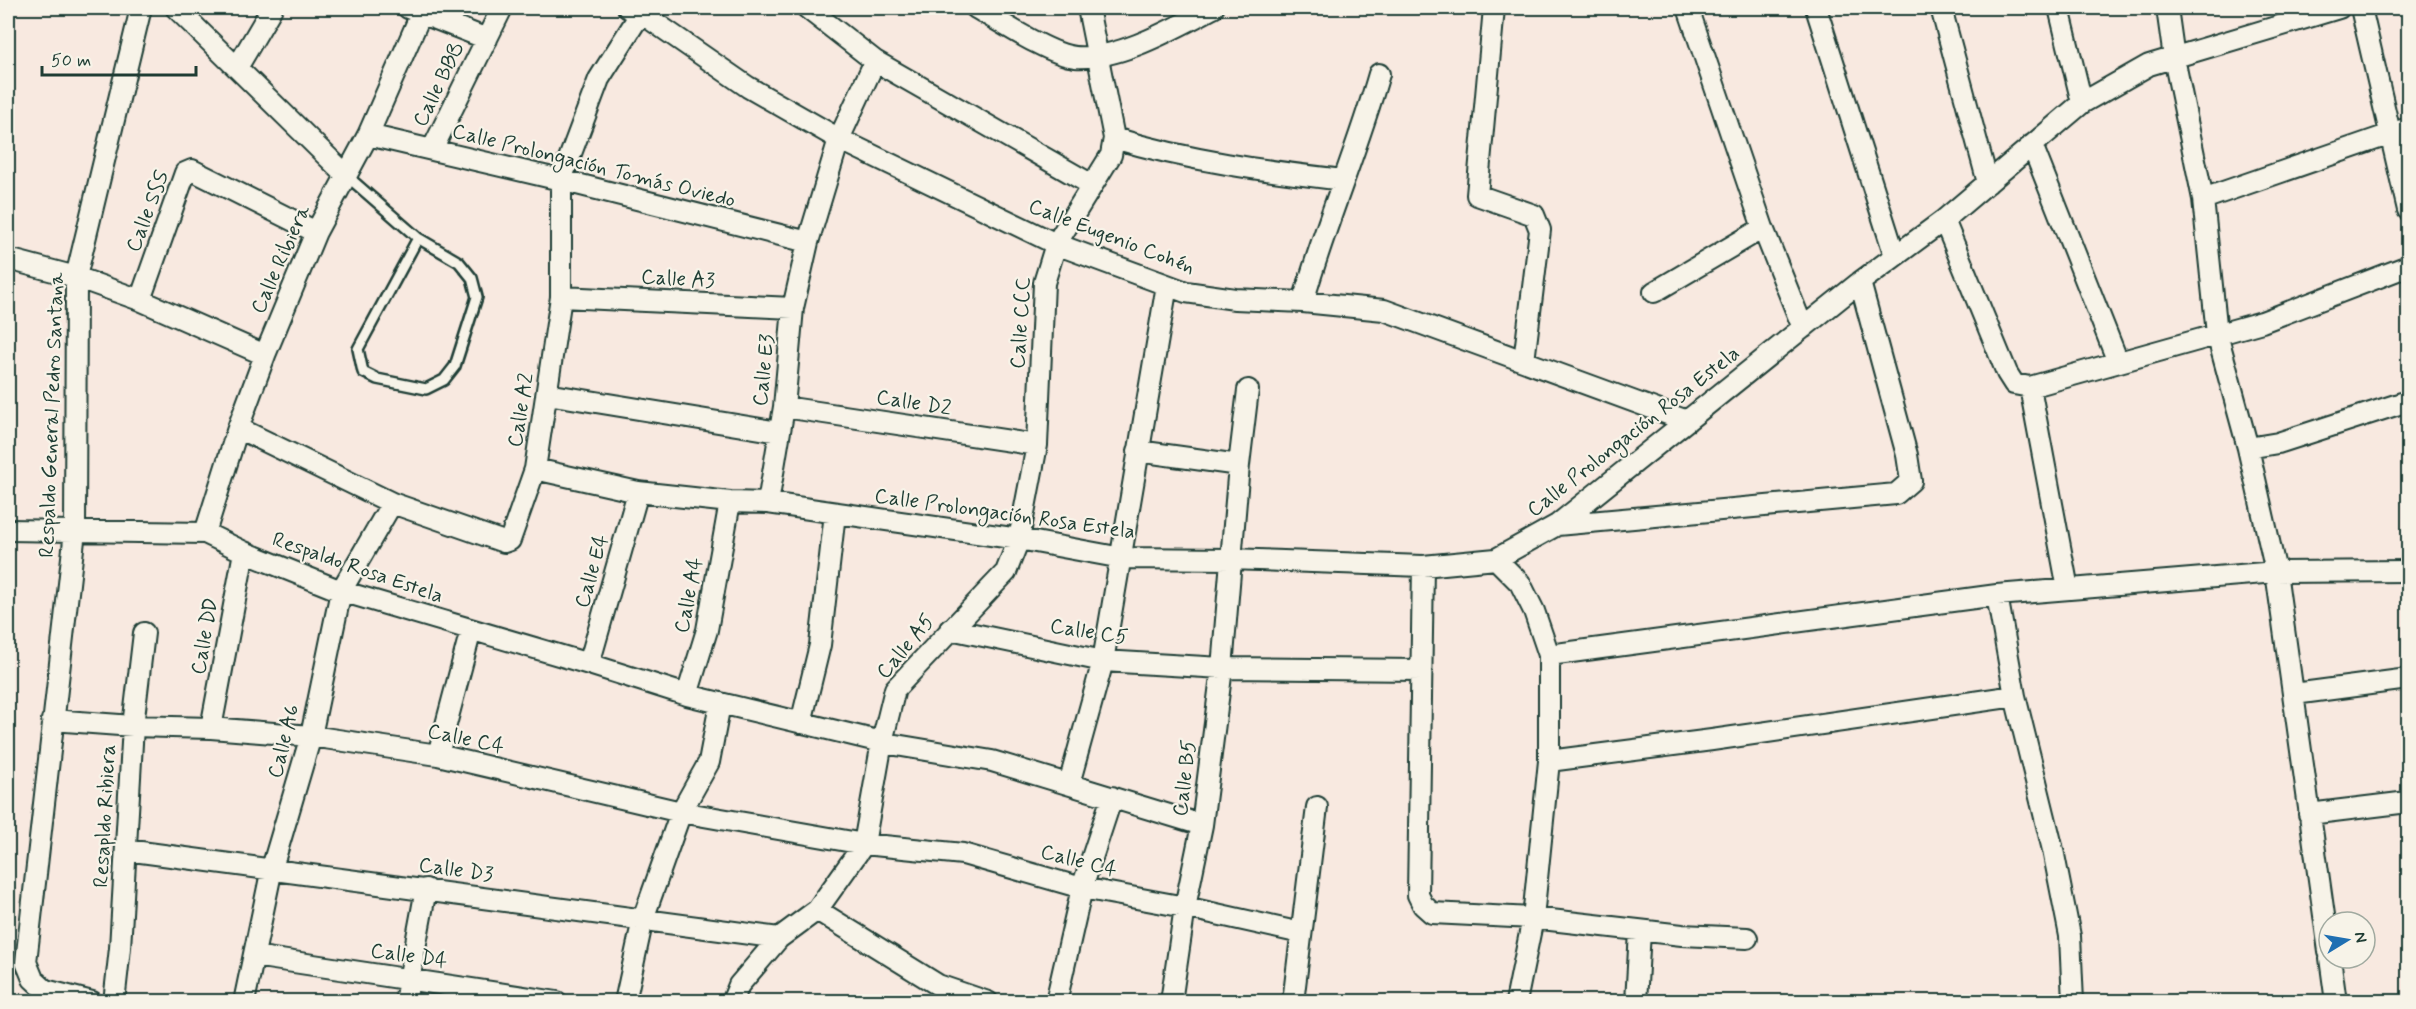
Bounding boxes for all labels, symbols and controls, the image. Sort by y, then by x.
street label: Calle BBB [406,37,471,131]
scale bar [42,39,196,77]
text: 50 m [51,49,91,73]
street label: Calle Prolongación Tomás Oviedo [449,117,738,216]
street label: Calle SSS [120,166,176,256]
street label: Calle Eugenio Cohén [1024,192,1199,282]
street label: Calle Ribiera [244,200,318,318]
street label: Calle A3 [640,263,716,295]
street label: Respaldo General Pedro Santana [33,271,71,558]
street label: Calle CCC [1004,276,1038,370]
street label: Calle E3 [746,332,782,408]
street label: Calle Prolongación Rosa Estela [1521,340,1746,525]
street label: Calle A2 [501,371,541,449]
street label: Calle D2 [874,383,953,423]
street label: Calle Prolongación Rosa Estela [873,482,1137,547]
street label: Respaldo Rosa Estela [268,526,447,610]
street label: Calle E4 [568,531,616,611]
street label: Calle A4 [668,555,710,636]
street label: Calle DD [184,595,226,677]
street label: Calle A5 [870,608,941,685]
street label: Calle C5 [1048,612,1130,652]
street label: Calle A6 [261,701,307,781]
street label: Calle C4 [425,717,507,761]
street label: Calle B5 [1166,738,1204,818]
street label: Resapldo Ribiera [87,744,123,888]
street label: Calle C4 [1038,838,1120,884]
street label: Calle D3 [417,851,495,889]
north arrow [2317,910,2377,970]
text: N [2349,930,2372,945]
street label: Calle D4 [369,937,449,975]

